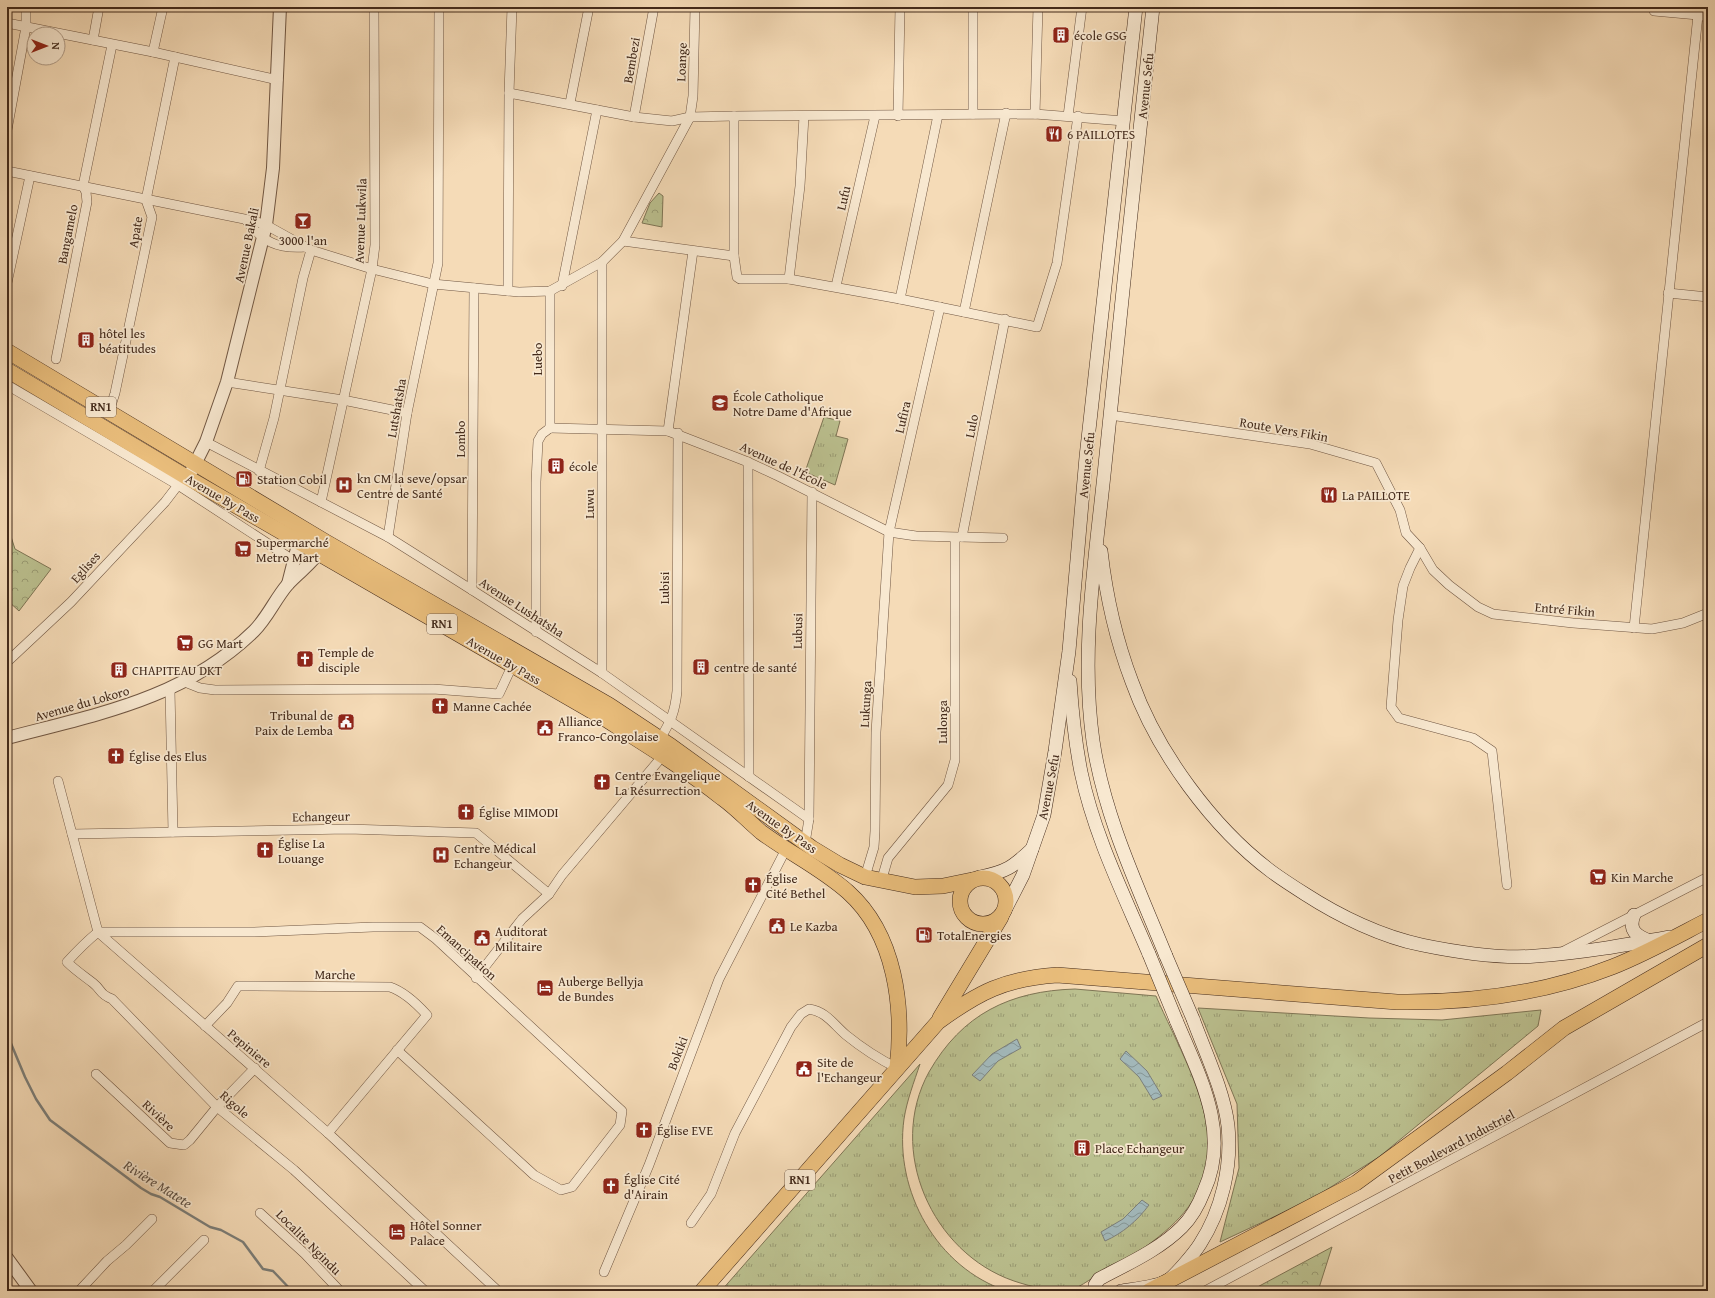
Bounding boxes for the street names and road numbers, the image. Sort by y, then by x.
street label: Bembezi [618,35,645,85]
street label: Loange [671,42,692,82]
street label: Avenue Sefu [1133,52,1158,120]
street label: Avenue Lukwila [350,177,372,264]
street label: Lufu [831,184,856,212]
street label: Bangamelo [52,202,83,266]
street label: Avenue Bakali [229,205,264,284]
street label: Apate [123,215,148,249]
street label: Luebo [528,342,547,375]
street label: Lutshatsha [382,376,411,439]
road number: RN1 [86,397,116,417]
street label: Lufira [890,398,916,435]
street label: Lulo [960,412,983,440]
street label: Route Vers Fikin [1238,412,1330,447]
street label: Lombo [451,420,470,457]
street label: Avenue Sefu [1074,431,1099,499]
street label: Avenue de l'École [737,437,831,494]
street label: Avenue By Pass [182,469,263,527]
street label: Luwu [580,489,599,519]
street label: Eglises [66,547,105,587]
street label: Lubisi [655,571,674,604]
street label: Avenue Lushatsha [475,573,569,643]
street label: Entré Fikin [1534,597,1597,622]
street label: Lubusi [788,613,807,649]
road number: RN1 [427,614,457,634]
street label: Avenue By Pass [463,631,544,689]
street label: Lukunga [855,679,876,728]
street label: Avenue du Lokoro [33,681,132,726]
street label: Lulonga [933,699,952,744]
street label: Avenue Sefu [1033,753,1064,822]
street label: Avenue By Pass [742,795,821,858]
street label: Echangeur [292,806,351,827]
street label: Emancipation [432,920,502,985]
street label: Marche [314,965,356,984]
street label: Pepiniere [224,1024,276,1072]
street label: Bokiki [662,1033,693,1073]
street label: Rigole [216,1086,254,1123]
street label: Rivière [138,1095,179,1135]
street label: Petit Boulevard Industriel [1385,1105,1518,1188]
road number: RN1 [785,1170,815,1190]
street label: Localite Ngindu [272,1205,346,1279]

